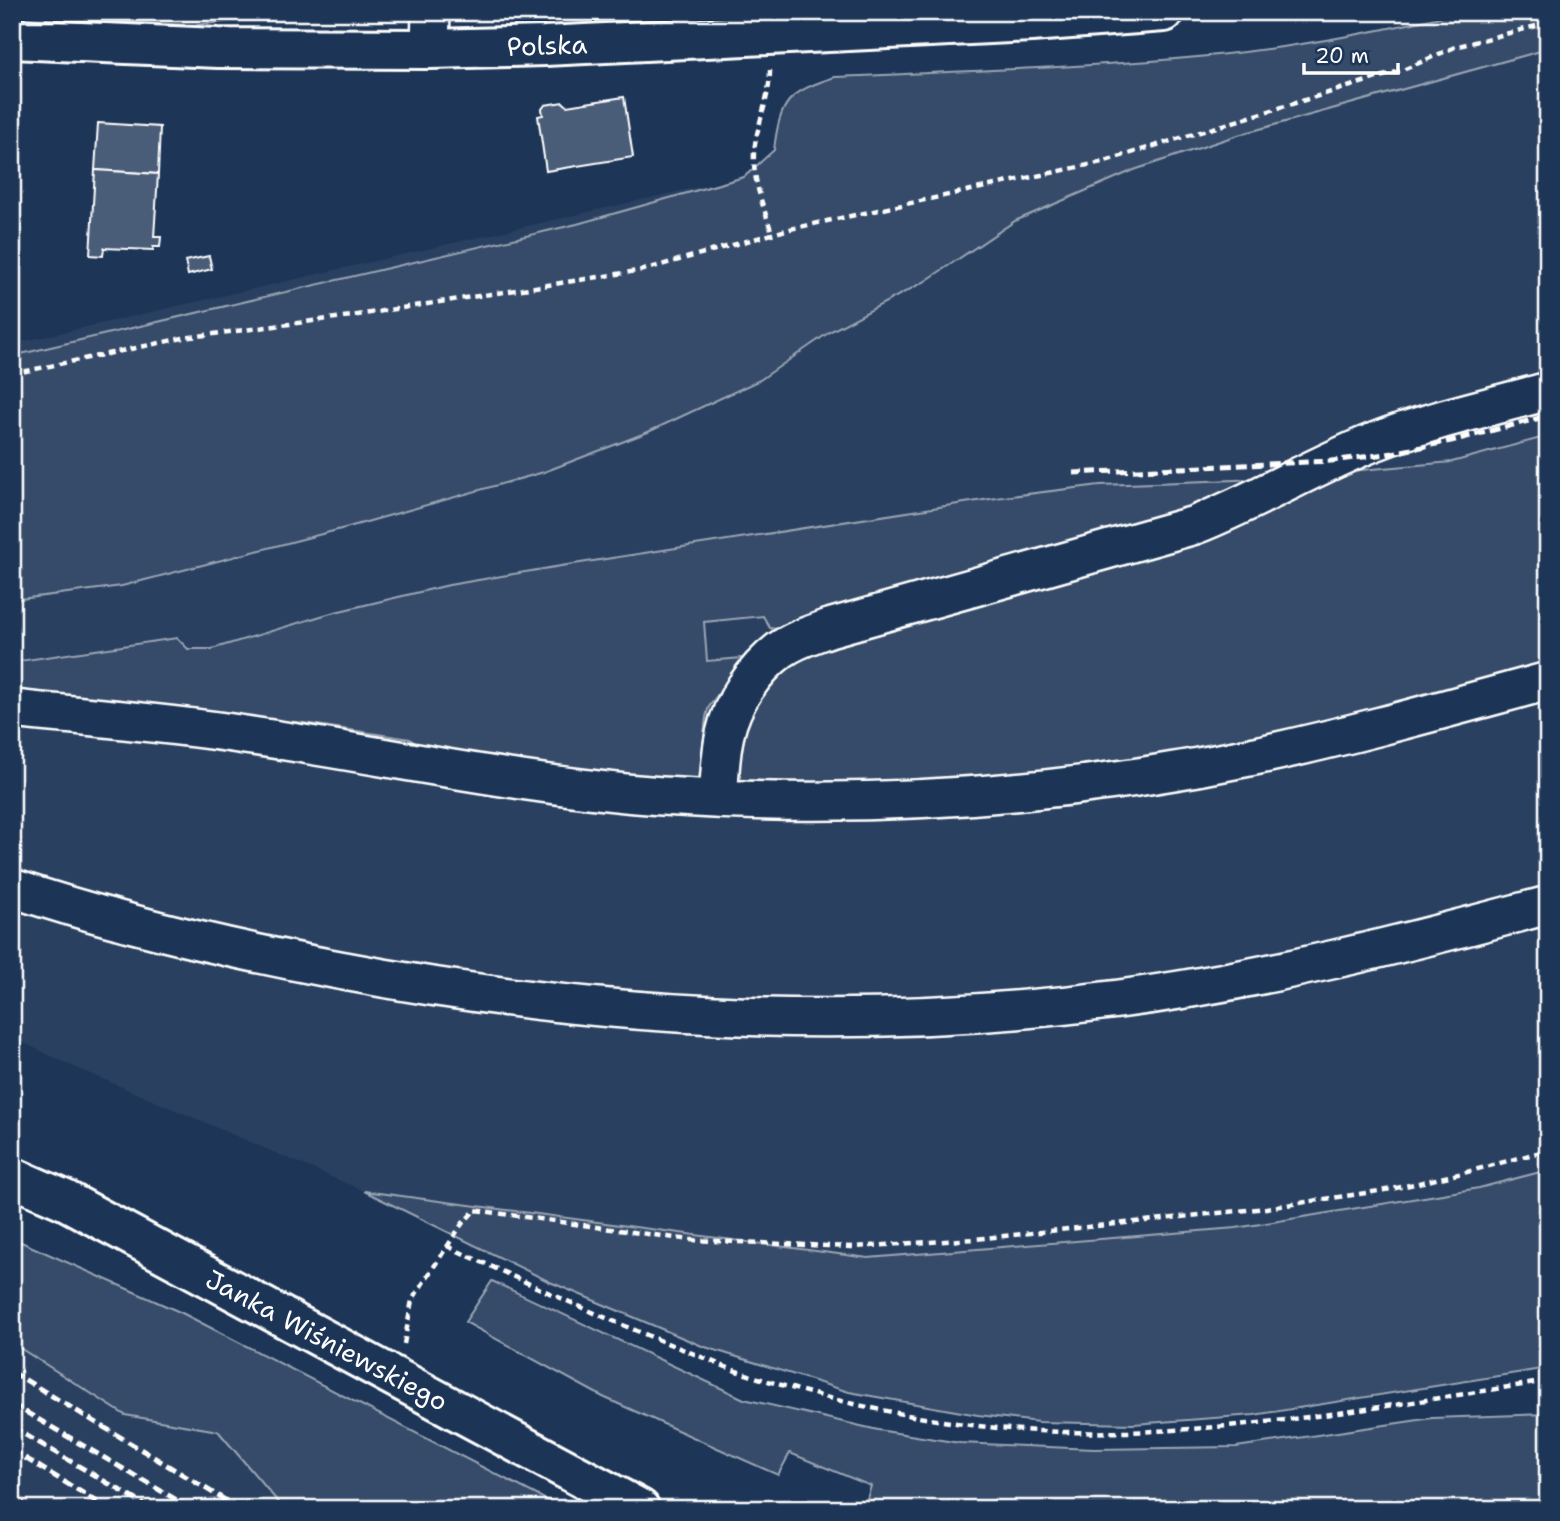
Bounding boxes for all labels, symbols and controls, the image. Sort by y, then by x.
street label: Polska [506,26,588,64]
scale bar [1304,32,1399,76]
text: 20 m [1315,42,1369,70]
street label: Janka Wiśniewskiego [200,1261,454,1419]

